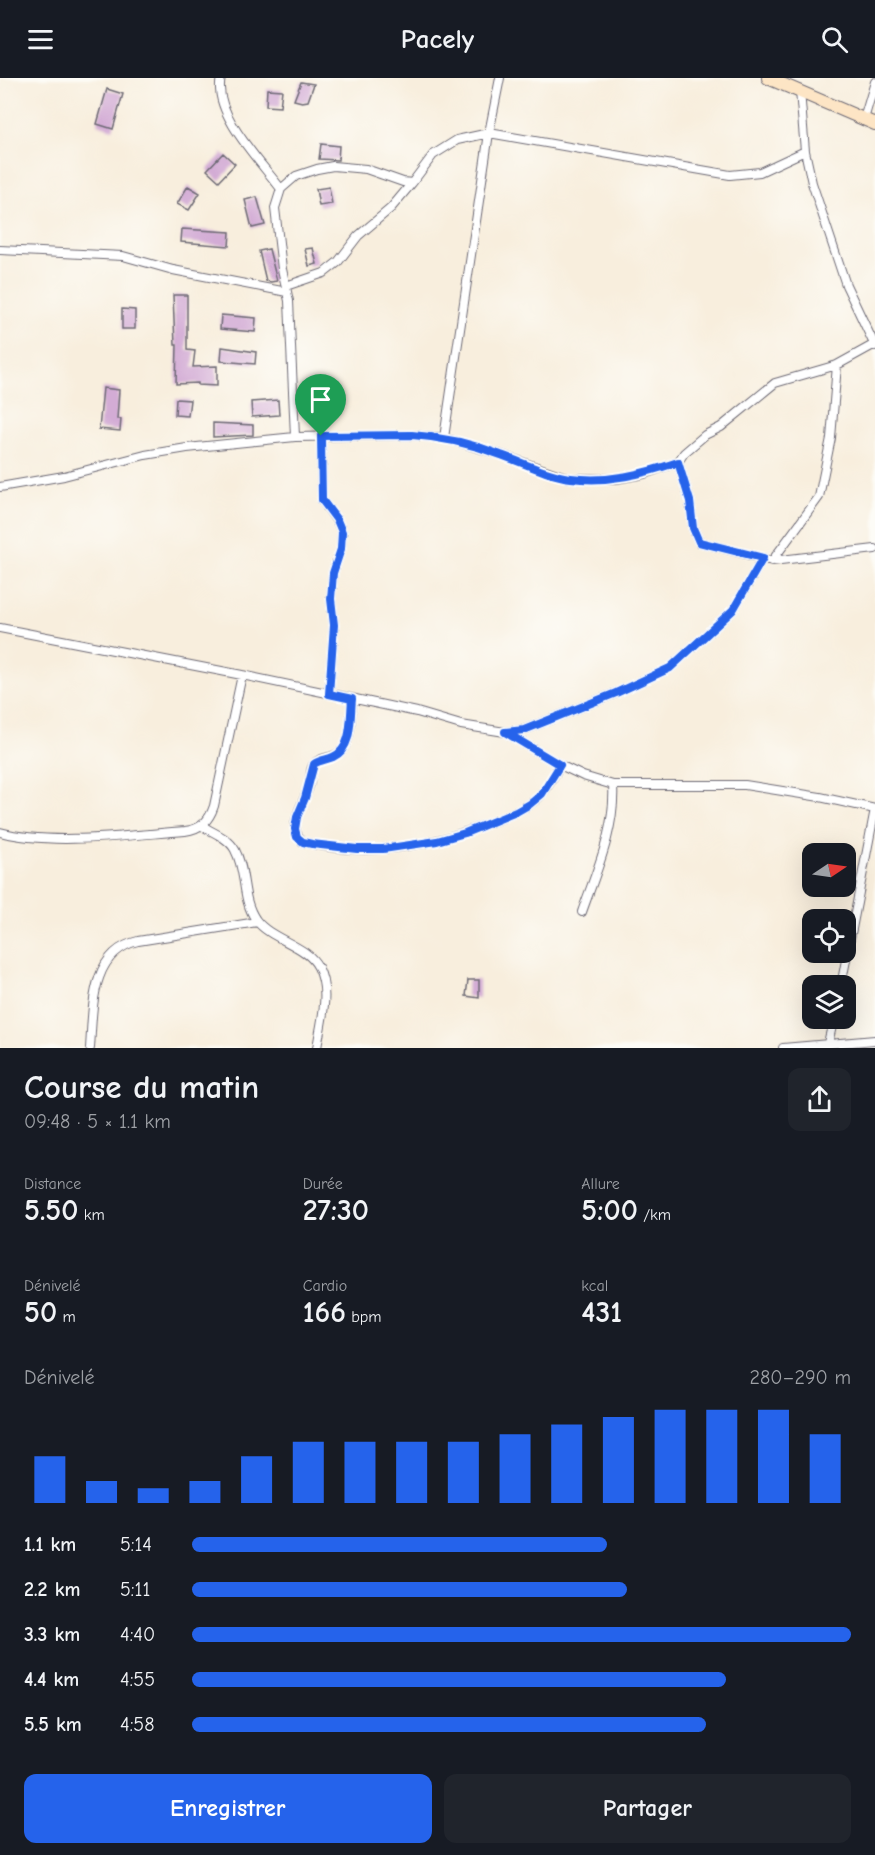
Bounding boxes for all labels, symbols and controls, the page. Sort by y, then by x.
icon: menu [24,23,57,56]
icon: search [818,23,851,56]
text: Pacely [401,24,474,55]
pin [295,374,346,436]
icon: arrive [304,383,337,416]
north arrow [802,843,856,897]
map controls [802,843,856,1029]
button: locate [802,909,856,963]
button: layers [802,975,856,1029]
text: Course du matin [24,1068,259,1106]
button: share [788,1068,851,1131]
text: 09:48 · 5 × 1.1 km [24,1110,171,1133]
text: Distance [24,1175,81,1193]
text: Durée [303,1175,343,1193]
text: Allure [581,1175,620,1193]
text: 5.50 [24,1193,78,1228]
text: 27:30 [303,1193,369,1228]
text: 5:00 [581,1193,638,1228]
text: km [78,1206,105,1224]
text: /km [638,1206,671,1224]
text: Dénivelé [24,1277,80,1295]
text: Cardio [303,1277,347,1295]
text: kcal [581,1277,608,1295]
text: 50 [24,1295,57,1330]
text: 166 [303,1295,346,1330]
text: 431 [581,1295,622,1330]
text: m [57,1308,76,1326]
text: bpm [346,1308,381,1326]
text: Dénivelé [24,1366,95,1389]
text: 280–290 m [750,1366,851,1389]
text: 1.1 km [24,1533,76,1556]
text: 5:14 [120,1533,152,1556]
text: 2.2 km [24,1578,80,1601]
text: 5:11 [120,1578,150,1601]
text: 3.3 km [24,1623,80,1646]
text: 4:40 [120,1623,155,1646]
text: 4.4 km [24,1668,79,1691]
text: 4:55 [120,1668,155,1691]
text: 5.5 km [24,1713,82,1736]
text: 4:58 [120,1713,154,1736]
button: Enregistrer [24,1774,432,1843]
button: Partager [444,1774,851,1843]

